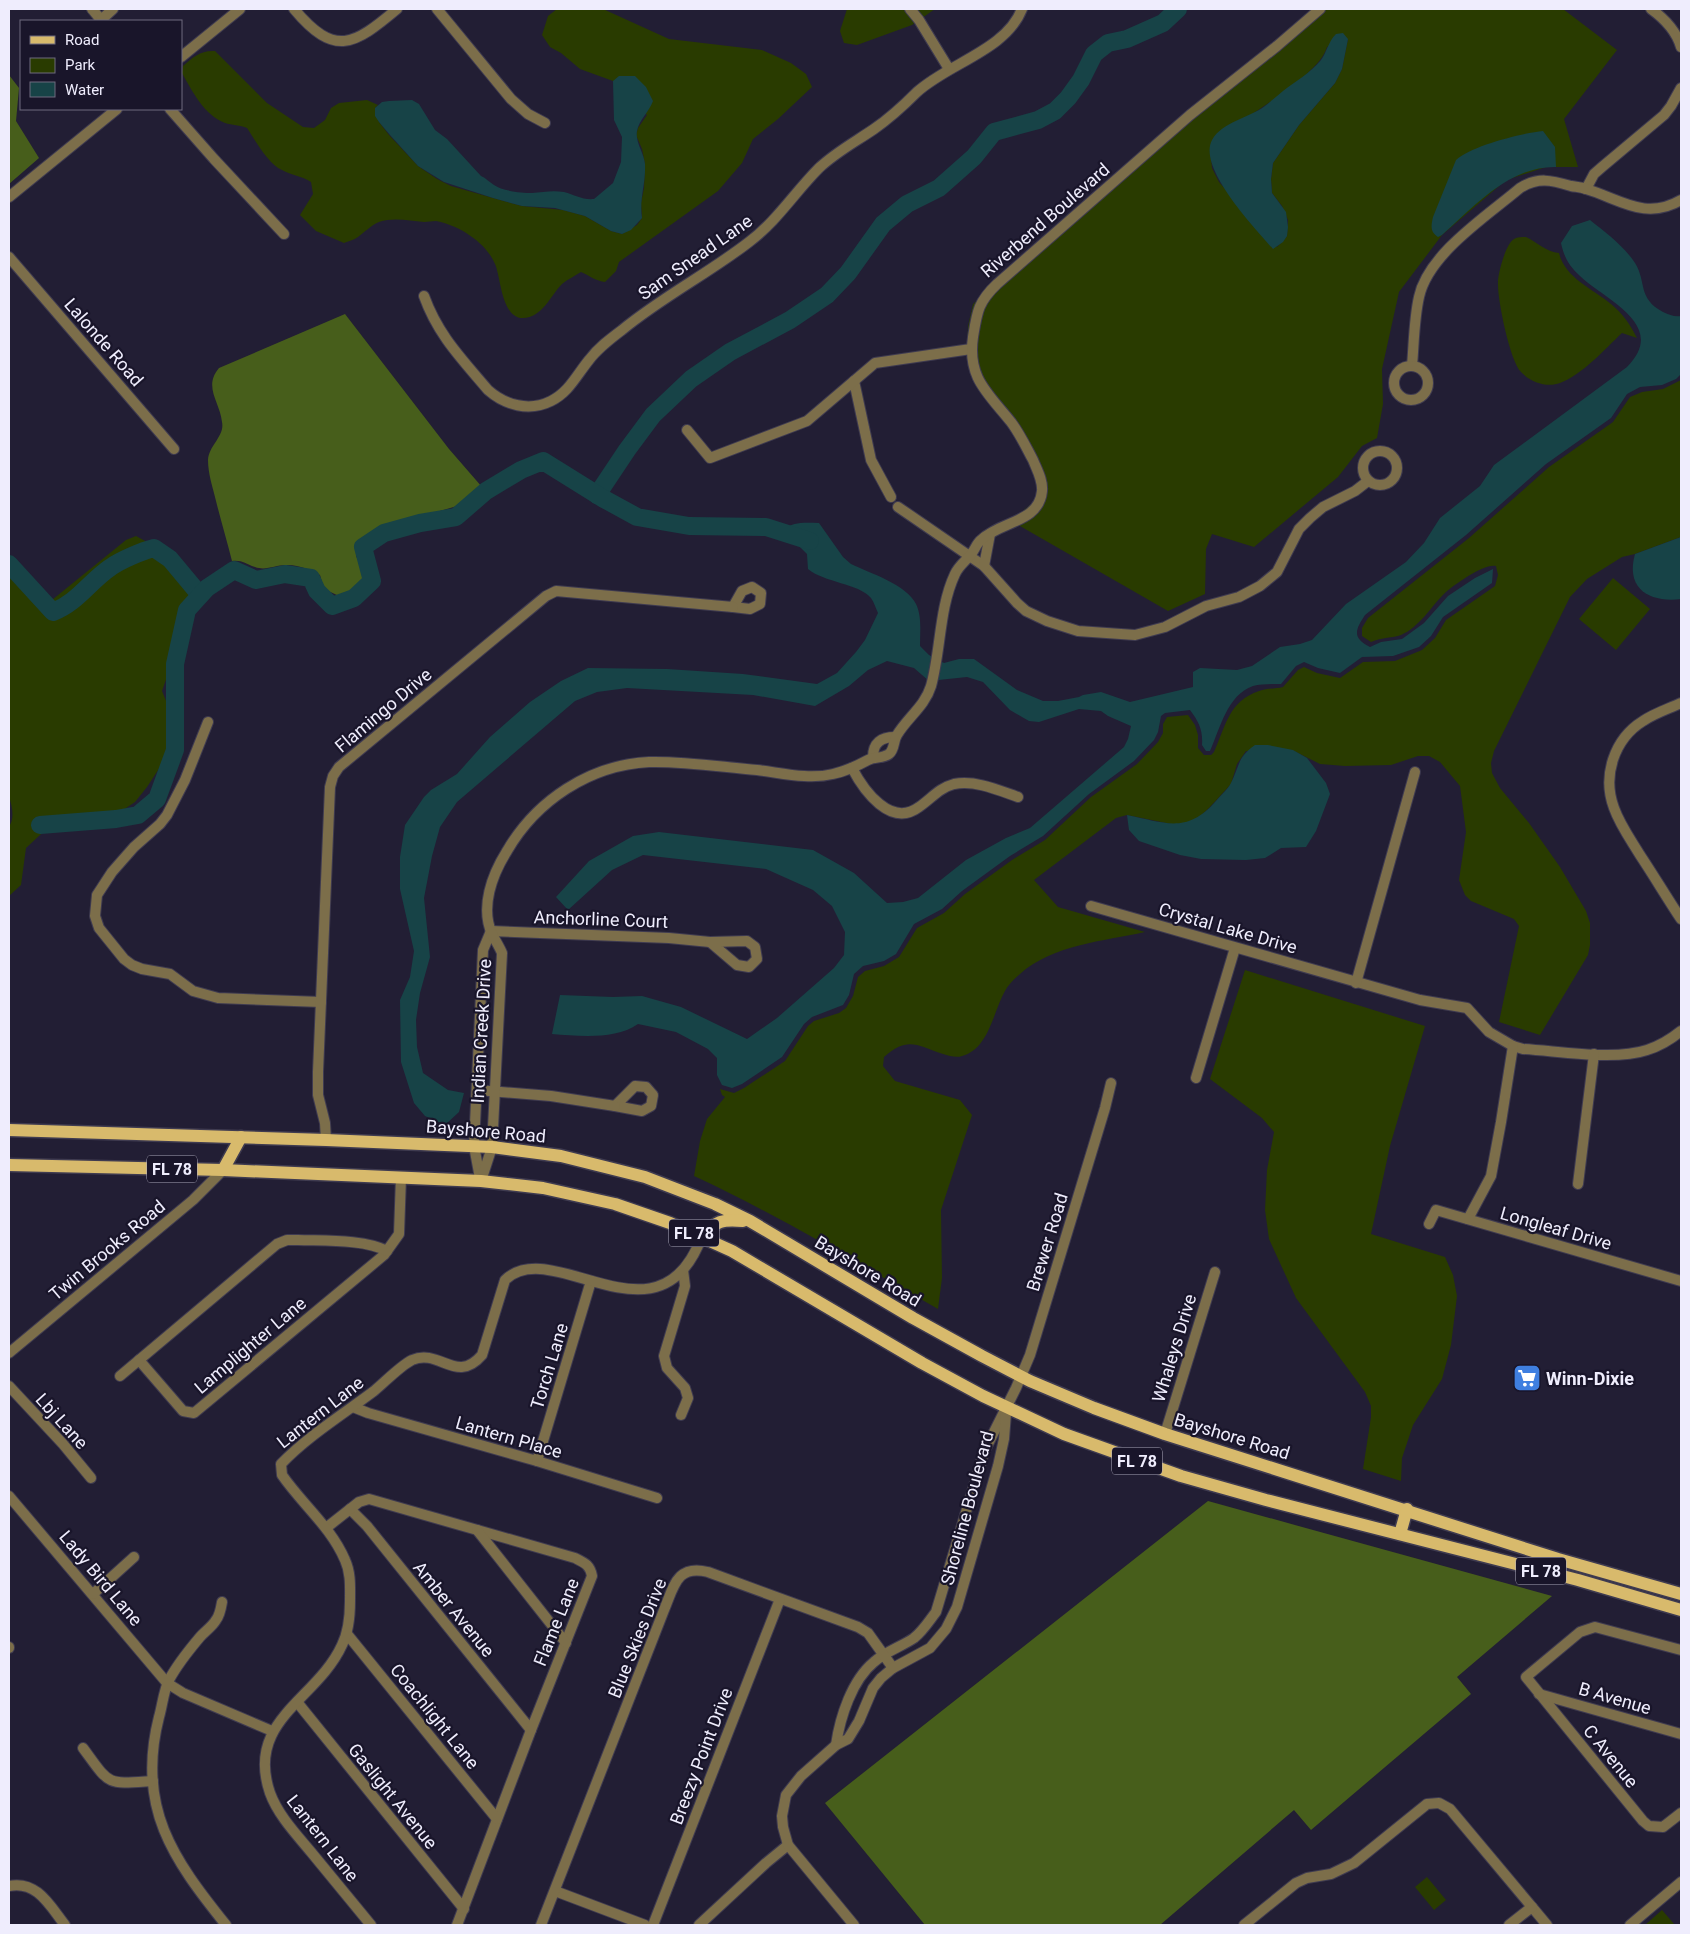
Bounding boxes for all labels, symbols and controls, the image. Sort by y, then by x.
legend [20,20,182,110]
text: Road [65,31,99,49]
text: Park [65,56,96,74]
text: Water [65,81,104,99]
street label: Riverbend Boulevard [976,158,1114,282]
street label: Sam Snead Lane [634,210,756,304]
street label: Lalonde Road [60,294,148,390]
street label: Flamingo Drive [330,664,436,756]
street label: Crystal Lake Drive [1156,898,1300,958]
street label: Anchorline Court [533,906,669,932]
street label: Indian Creek Drive [467,958,495,1104]
street label: Bayshore Road [425,1115,547,1147]
road number: FL 78 [147,1156,197,1182]
street label: Brewer Road [1022,1190,1072,1294]
street label: Twin Brooks Road [45,1196,169,1304]
street label: Longleaf Drive [1498,1202,1614,1254]
road number: FL 78 [669,1220,719,1246]
street label: Bayshore Road [811,1231,925,1311]
street label: Whaleys Drive [1148,1291,1200,1405]
street label: Lamplighter Lane [190,1292,310,1398]
street label: Torch Lane [526,1320,572,1412]
supermarket icon: Winn-Dixie [1512,1363,1542,1393]
place label: Winn-Dixie [1546,1368,1634,1389]
street label: Lantern Lane [272,1372,368,1452]
street label: Lbj Lane [32,1389,92,1453]
street label: Bayshore Road [1171,1408,1293,1464]
street label: Lantern Place [453,1412,565,1462]
street label: Shoreline Boulevard [936,1429,998,1587]
road number: FL 78 [1112,1448,1162,1474]
street label: Lady Bird Lane [55,1526,147,1630]
street label: Amber Avenue [409,1557,499,1661]
road number: FL 78 [1516,1558,1566,1584]
street label: Flame Lane [529,1575,583,1669]
street label: Blue Skies Drive [603,1575,671,1701]
street label: Coachlight Lane [386,1659,484,1773]
street label: B Avenue [1576,1678,1654,1718]
street label: Breezy Point Drive [665,1685,737,1827]
street label: C Avenue [1579,1720,1643,1792]
street label: Gaslight Avenue [344,1739,442,1853]
street label: Lantern Lane [283,1790,363,1886]

